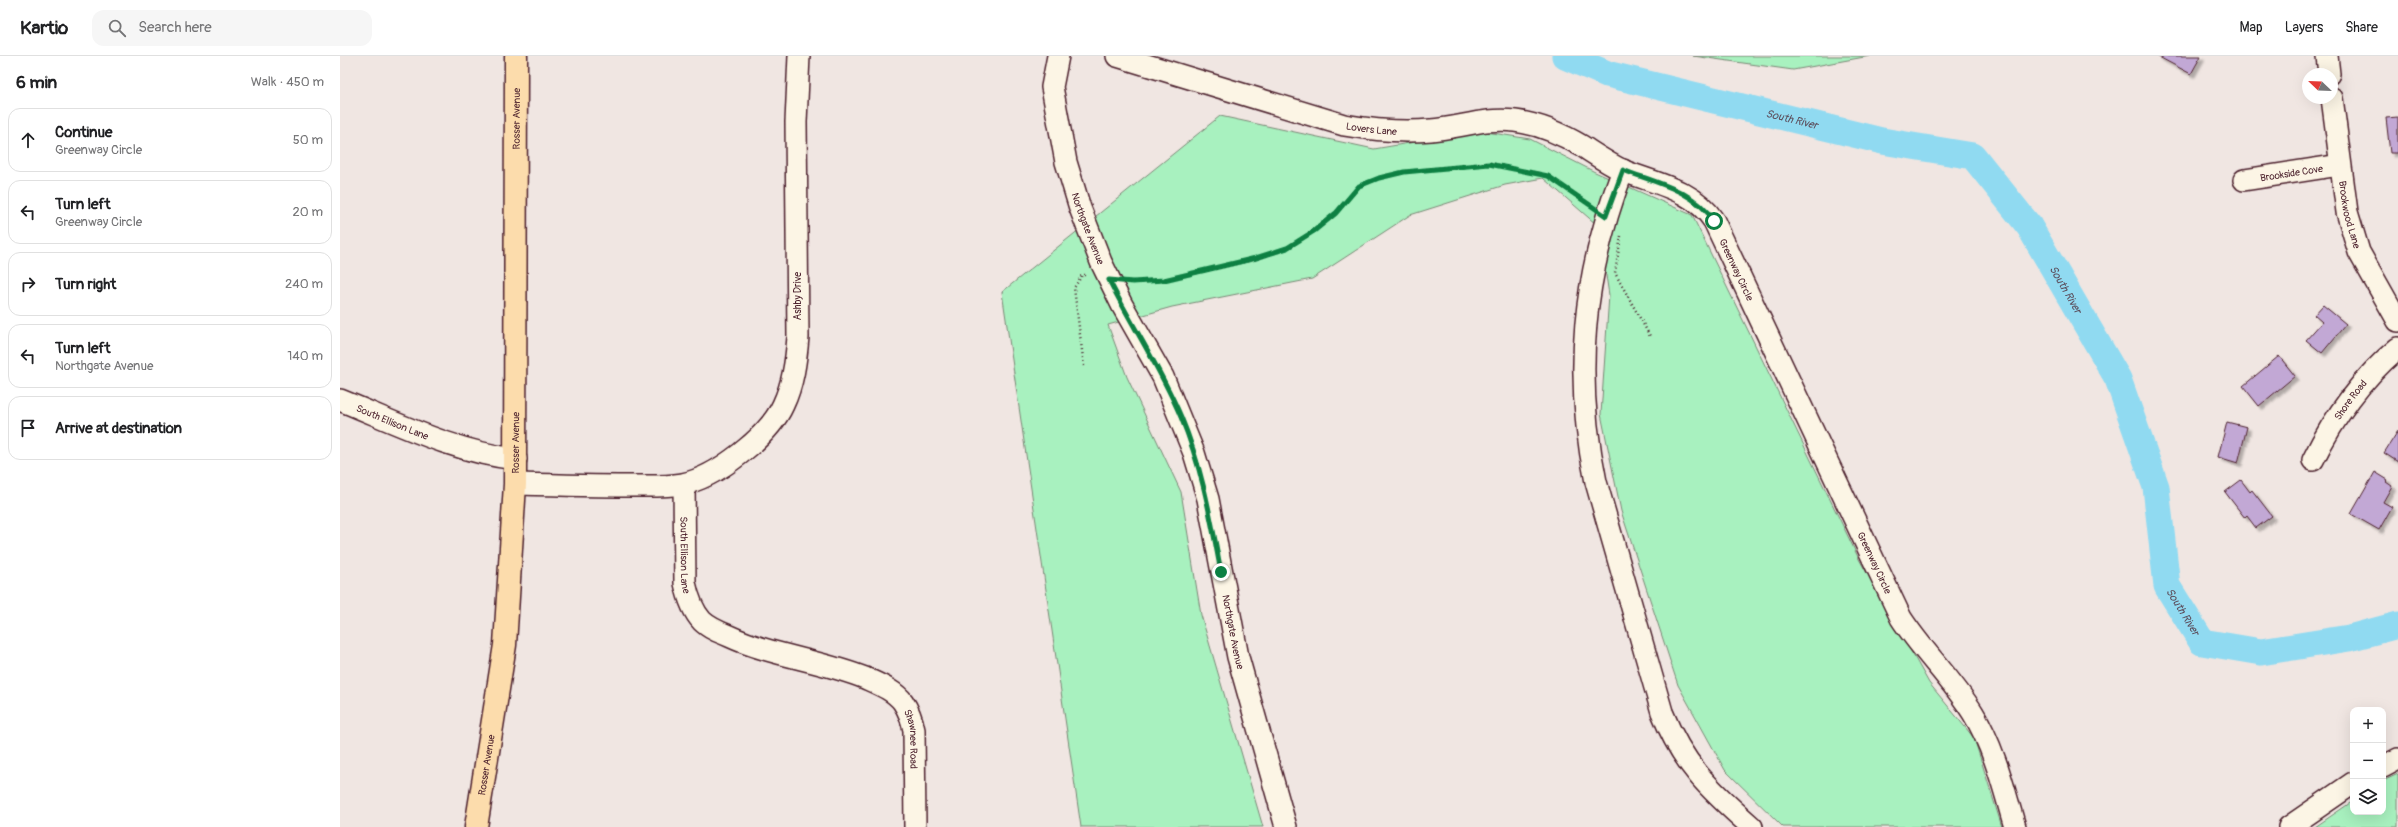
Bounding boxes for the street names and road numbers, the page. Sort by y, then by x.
street label: Rosser Avenue [511,88,523,149]
street label: Lovers Lane [1345,120,1397,138]
street label: Brookside Cove [2259,163,2324,184]
street label: Brookwood Lane [2336,180,2363,250]
street label: Northgate Avenue [1069,191,1106,266]
street label: Greenway Circle [1716,237,1756,303]
street label: Ashby Drive [792,272,804,320]
street label: Shore Road [2332,378,2370,422]
street label: South Ellison Lane [354,402,430,443]
street label: Rosser Avenue [510,412,522,473]
street label: South Ellison Lane [677,516,692,595]
street label: Greenway Circle [1854,530,1894,596]
street label: Northgate Avenue [1219,594,1246,671]
street label: Shawnee Road [901,708,919,769]
street label: Rosser Avenue [476,734,498,796]

